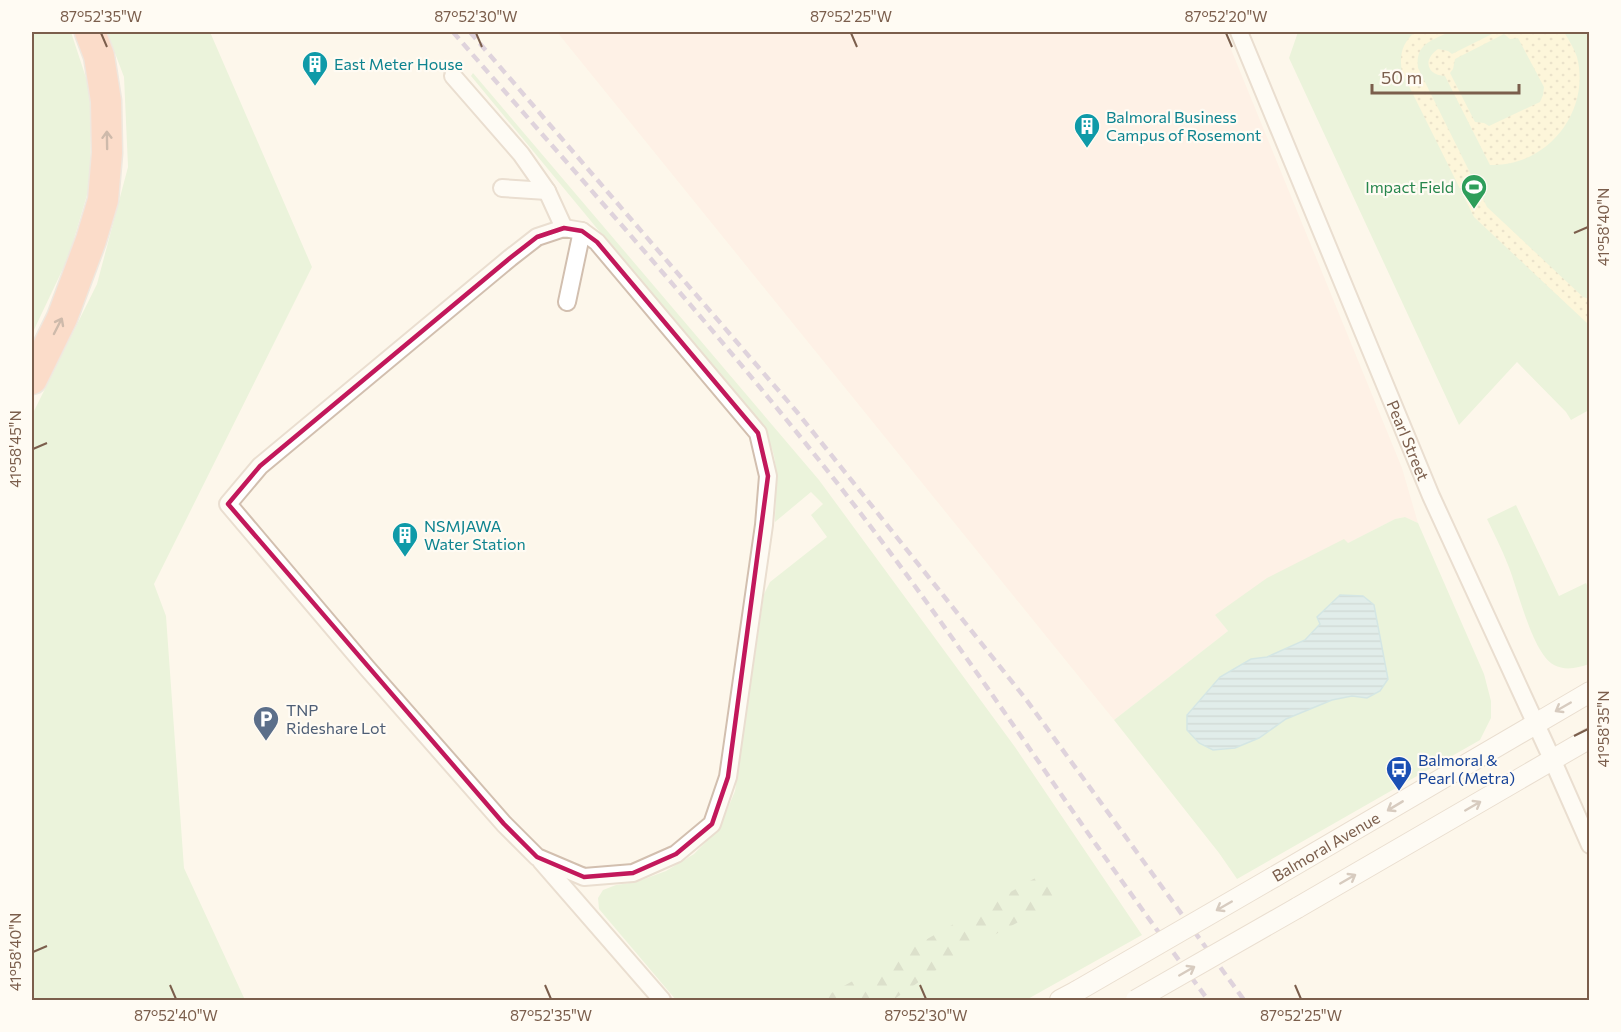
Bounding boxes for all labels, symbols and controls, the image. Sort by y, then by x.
text: 87°52'35"W [60,7,142,25]
text: 87°52'30"W [434,7,518,25]
text: 87°52'25"W [810,7,892,25]
text: 87°52'20"W [1184,7,1268,25]
building icon: East Meter House [300,49,330,87]
place label: East Meter House [334,54,463,73]
scale bar [1372,57,1519,95]
text: 50 m [1381,66,1422,88]
place label: Balmoral Business Campus of Rosemont [1106,107,1262,144]
building icon: Balmoral Business Campus of Rosemont [1072,111,1102,149]
one-way arrow [101,130,113,150]
sports icon: Impact Field [1459,172,1489,210]
place label: Impact Field [1365,177,1454,196]
text: 41°58'40"N [1594,188,1612,266]
one-way arrow [53,318,64,336]
street label: Pearl Street [1383,397,1434,484]
text: 41°58'45"N [6,410,24,488]
place label: NSMJAWA Water Station [424,516,526,553]
building icon: NSMJAWA Water Station [390,520,420,558]
text: 41°58'35"N [1594,691,1612,767]
place label: TNP Rideshare Lot [286,700,387,737]
one-way arrow [1555,702,1572,714]
parking icon: TNP Rideshare Lot [251,704,281,742]
place label: Balmoral & Pearl (Metra) [1418,750,1515,787]
bus stop icon: Balmoral & Pearl (Metra) [1384,754,1414,792]
one-way arrow [1464,799,1481,811]
one-way arrow [1387,800,1404,812]
street label: Balmoral Avenue [1268,807,1383,885]
one-way arrow [1339,872,1356,884]
one-way arrow [1216,901,1233,913]
text: 41°58'40"N [6,913,24,991]
one-way arrow [1178,965,1195,977]
text: 87°52'40"W [134,1006,218,1024]
text: 87°52'35"W [510,1006,592,1024]
text: 87°52'30"W [884,1006,968,1024]
text: 87°52'25"W [1260,1006,1342,1024]

